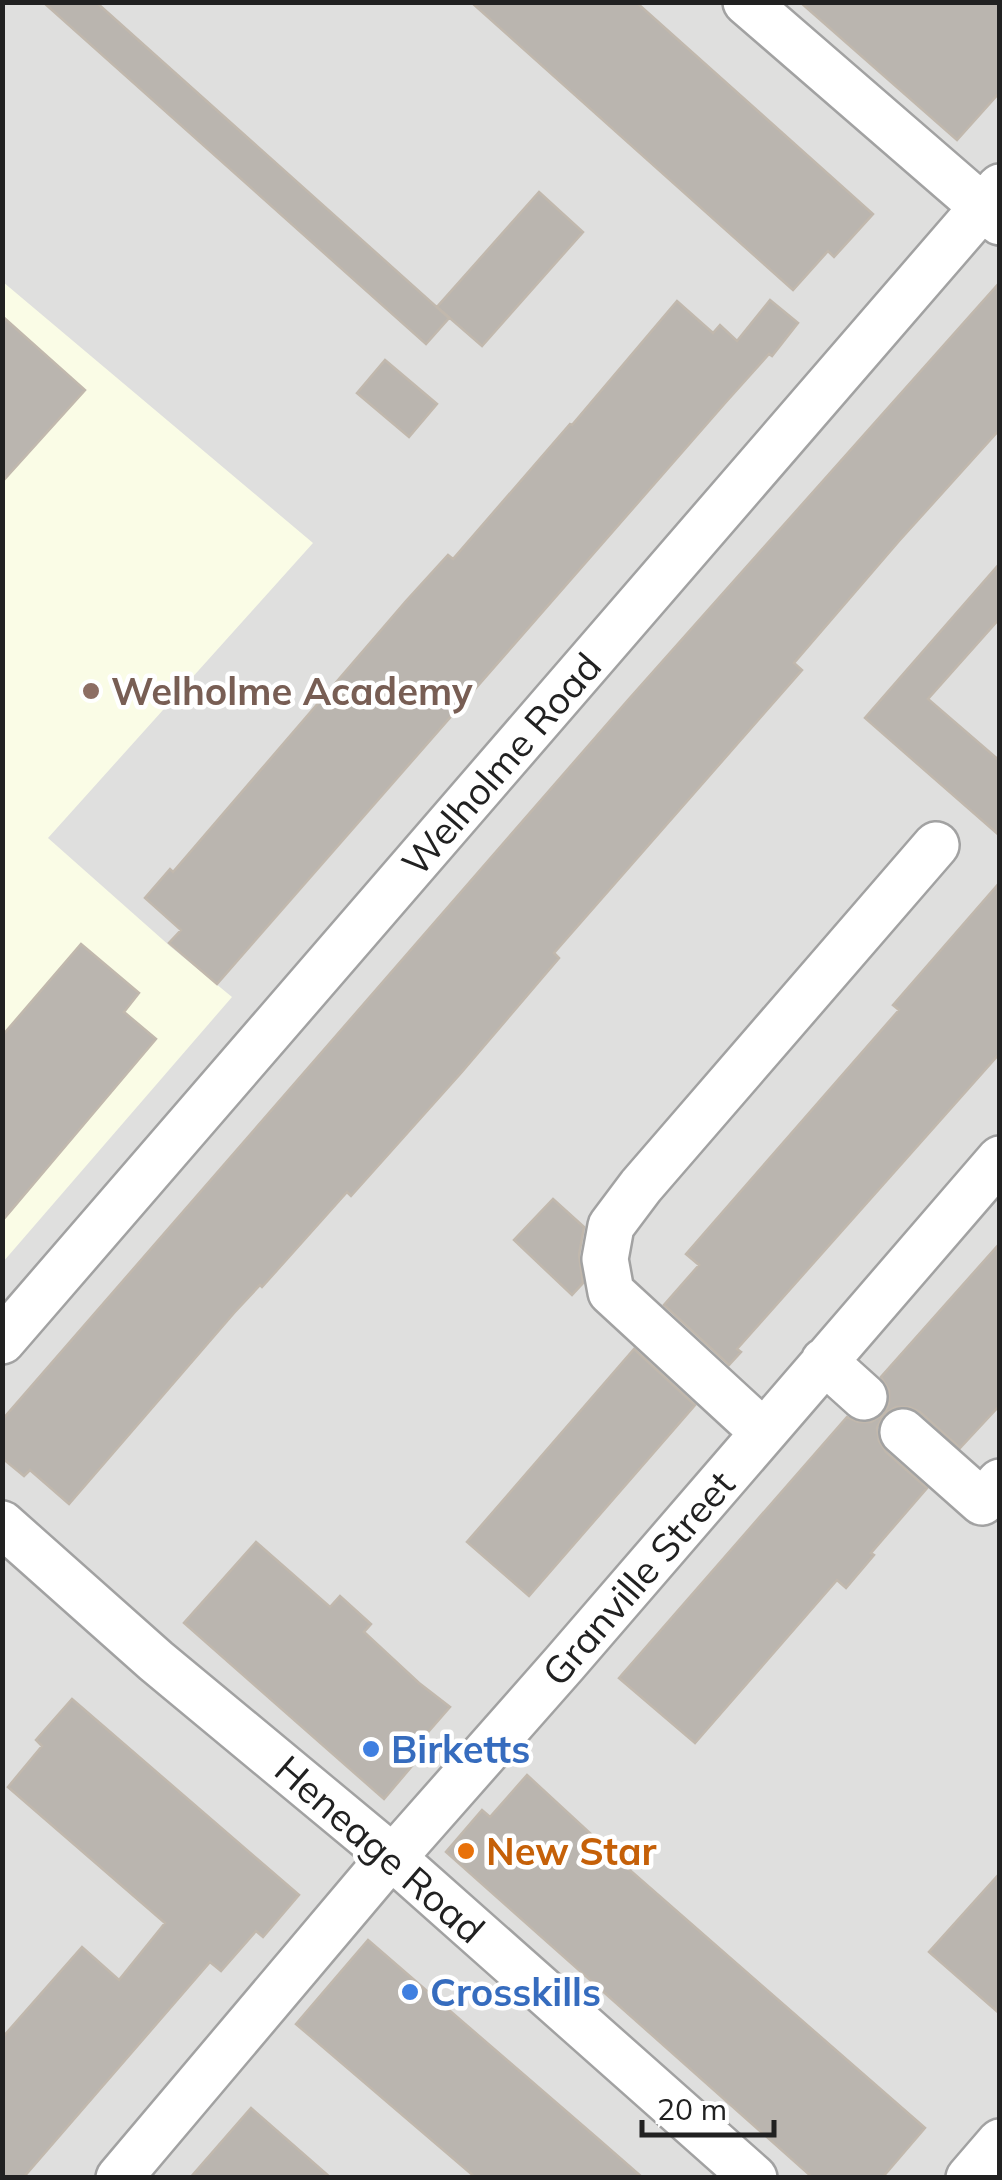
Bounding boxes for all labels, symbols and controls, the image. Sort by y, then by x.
street label: Welholme Road [391,643,611,885]
place label: Welholme Academy [111,667,473,715]
marker: Welholme Academy [80,680,102,702]
street label: Granville Street [532,1461,744,1695]
place label: Birketts [391,1725,530,1773]
marker: Birketts [360,1738,382,1760]
street label: Heneage Road [265,1745,495,1953]
place label: New Star [486,1827,656,1875]
marker: New Star [455,1840,477,1862]
place label: Crosskills [430,1968,601,2016]
marker: Crosskills [399,1981,421,2003]
scale bar [642,2075,774,2137]
text: 20 m [657,2090,727,2128]

